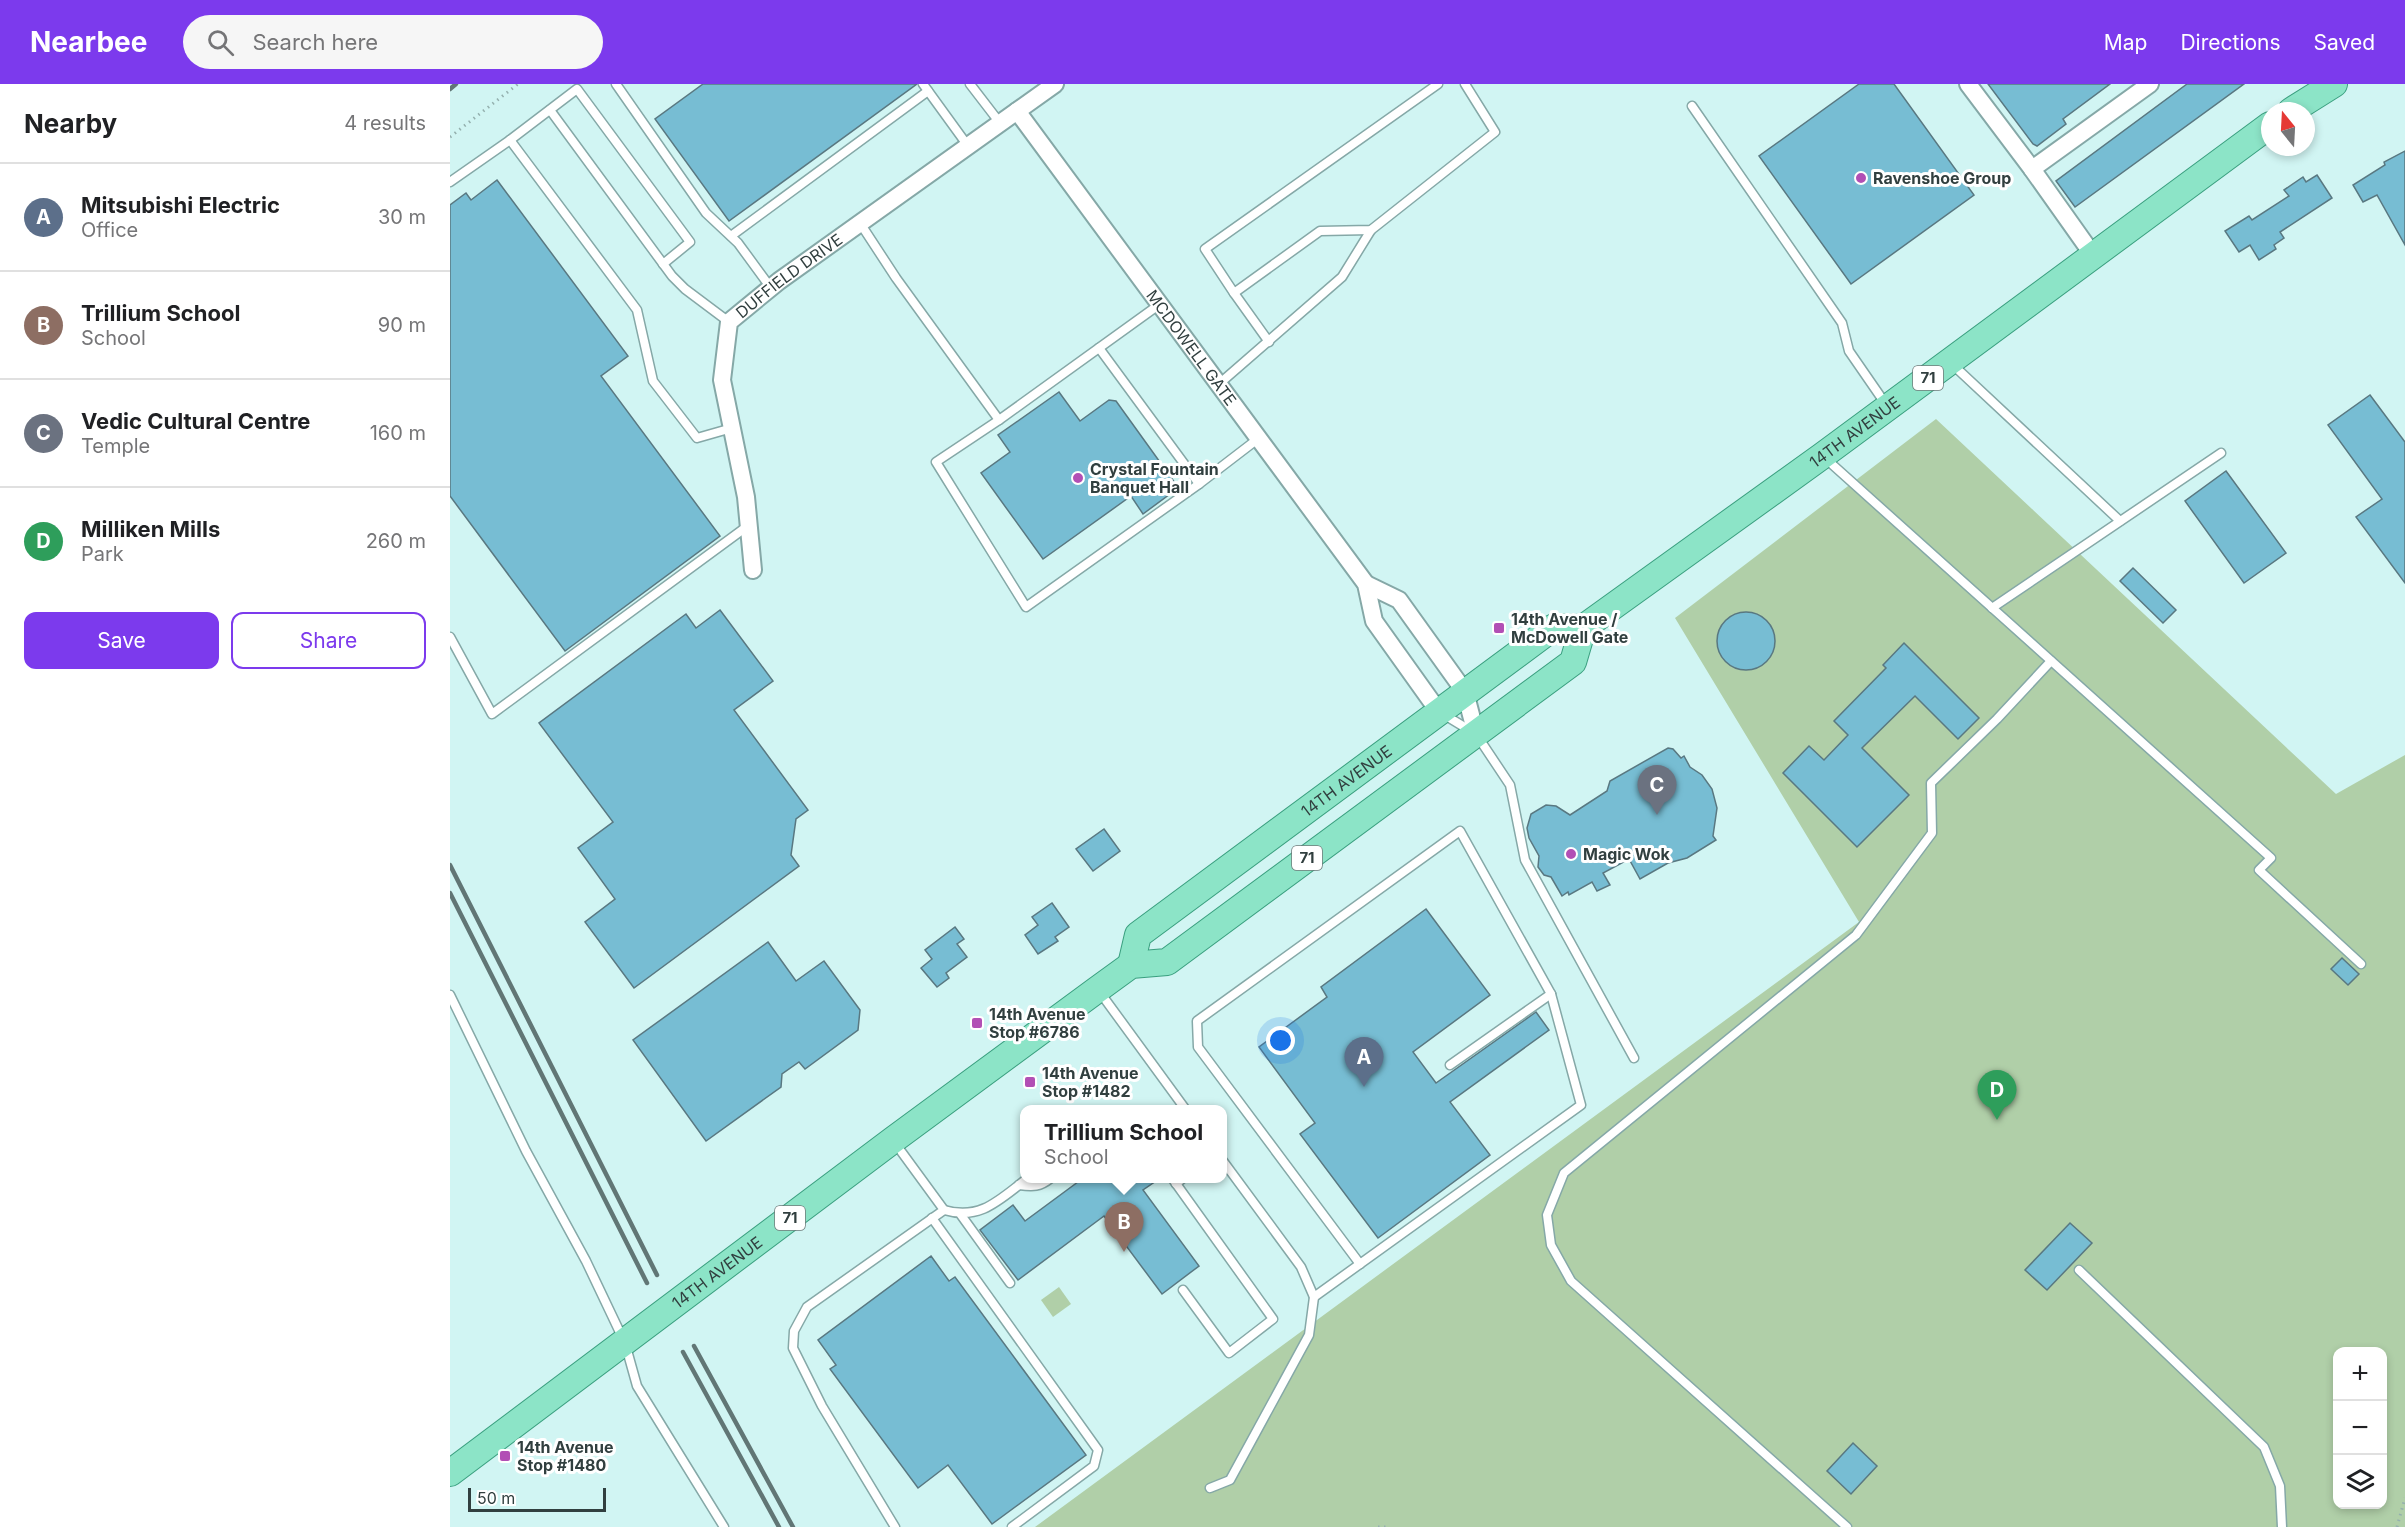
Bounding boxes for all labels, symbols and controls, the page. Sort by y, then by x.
search box [183,15,603,69]
text: Nearbee [30,25,147,59]
icon: search [204,26,237,59]
text: Search here [252,29,378,55]
text: Map [2104,30,2147,55]
text: Directions [2180,30,2281,55]
text: Saved [2314,30,2375,55]
north arrow [2261,102,2315,156]
text: Nearby [24,108,117,139]
text: 4 results [344,111,426,135]
place label: Ravenshoe Group [1873,168,2011,188]
marker: Ravenshoe Group [1854,171,1868,185]
text: Mitsubishi Electric [81,192,280,218]
text: A [36,205,51,229]
text: 30 m [378,205,426,229]
text: Office [81,218,138,242]
street label: DUFFIELD DRIVE [732,229,846,322]
street label: MCDOWELL GATE [1142,286,1241,409]
text: Trillium School [81,300,240,326]
text: B [37,313,50,337]
text: 90 m [378,313,426,337]
text: School [81,326,146,350]
road number: 71 [1913,366,1943,390]
street label: 14TH AVENUE [1805,392,1904,472]
text: Vedic Cultural Centre [81,408,310,434]
text: C [36,421,51,445]
text: 160 m [370,421,426,445]
text: Temple [81,434,150,458]
place label: Crystal Fountain Banquet Hall [1090,459,1219,497]
marker: Crystal Fountain Banquet Hall [1071,471,1085,485]
text: Milliken Mills [81,516,220,542]
text: D [36,529,51,553]
text: 260 m [366,529,426,553]
text: Park [81,542,124,566]
place label: 14th Avenue / McDowell Gate [1511,609,1628,647]
button: Save [24,612,219,669]
button: Share [231,612,426,669]
marker: 14th Avenue / McDowell Gate [1492,621,1506,635]
street label: 14TH AVENUE [1297,741,1396,821]
pin: C [1638,766,1676,815]
place label: Magic Wok [1583,844,1670,864]
road number: 71 [1292,846,1322,870]
marker: Magic Wok [1564,847,1578,861]
place label: 14th Avenue Stop #6786 [989,1004,1086,1042]
marker: 14th Avenue Stop #6786 [970,1016,984,1030]
your location [1266,1026,1295,1055]
pin: A [1344,1038,1384,1087]
place label: 14th Avenue Stop #1482 [1042,1063,1139,1101]
pin: D [1978,1070,2016,1120]
marker: 14th Avenue Stop #1482 [1023,1075,1037,1089]
popup [1020,1105,1227,1183]
text: Trillium School [1044,1119,1203,1145]
text: School [1044,1145,1109,1169]
pin: B [1104,1202,1144,1252]
road number: 71 [775,1206,805,1230]
street label: 14TH AVENUE [668,1232,766,1313]
map controls [2333,1347,2387,1509]
button: + [2333,1347,2387,1401]
button: − [2333,1401,2387,1455]
place label: 14th Avenue Stop #1480 [517,1437,614,1475]
marker: 14th Avenue Stop #1480 [498,1449,512,1463]
button: layers [2333,1455,2387,1509]
scale bar [468,1485,606,1512]
text: 50 m [477,1488,515,1508]

